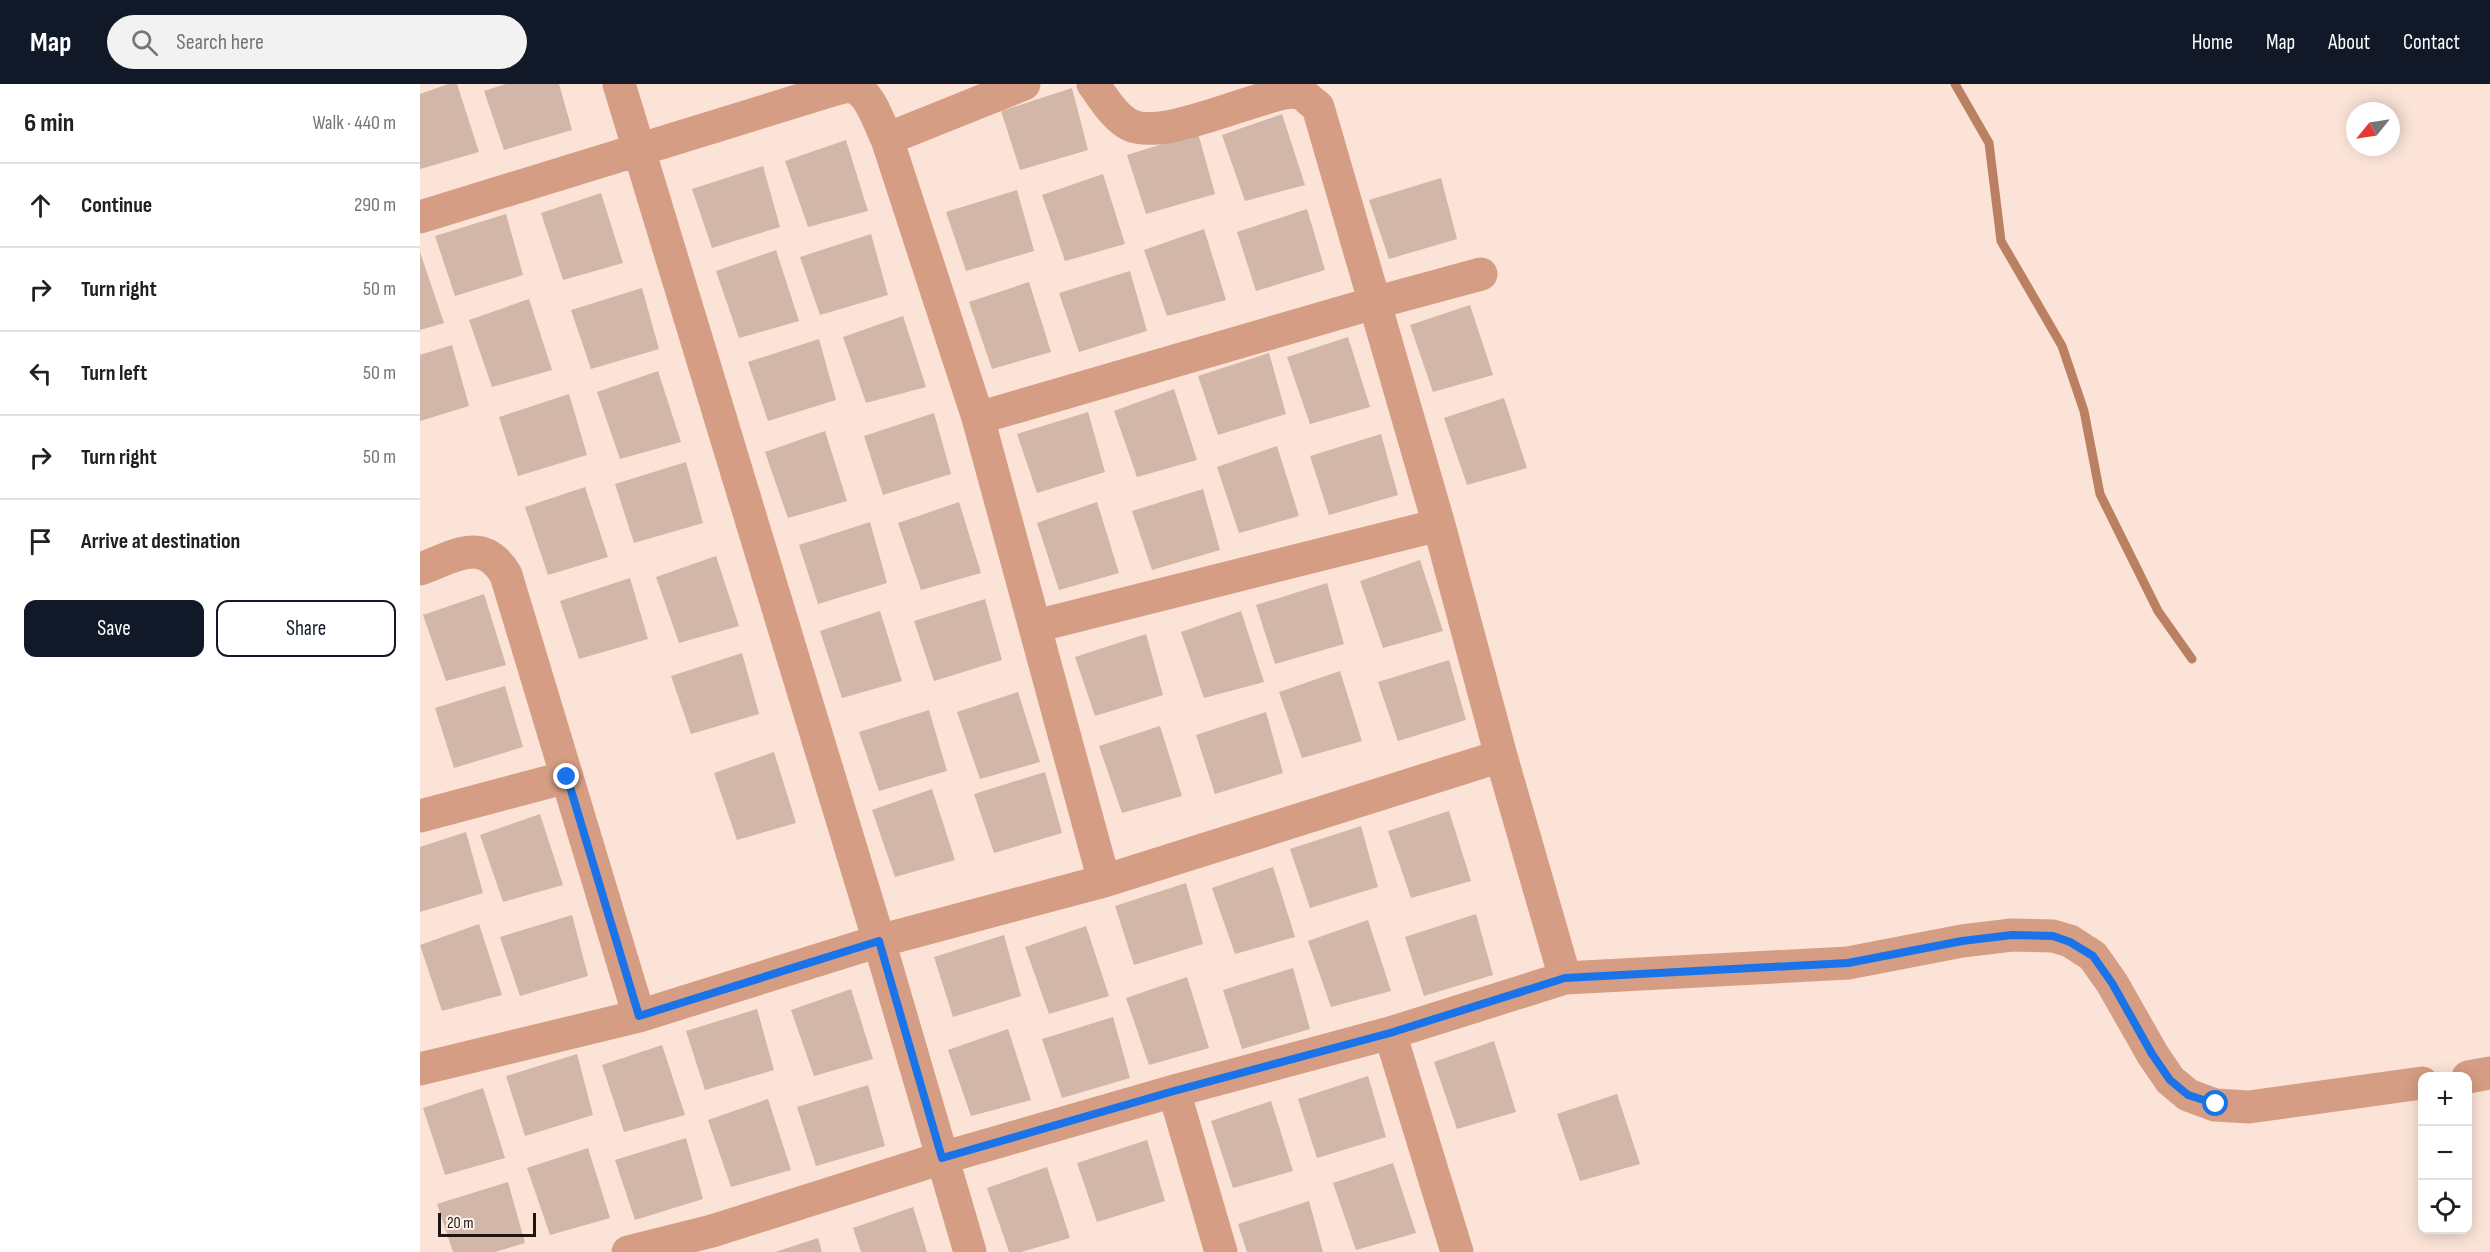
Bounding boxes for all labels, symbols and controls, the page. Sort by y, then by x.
search box [107,15,527,69]
text: Map [30,26,71,59]
icon: search [128,26,161,59]
text: Search here [176,29,264,56]
text: Home [2192,30,2233,55]
text: Map [2266,30,2295,55]
text: About [2328,30,2370,55]
text: Contact [2403,30,2460,55]
north arrow [2346,102,2400,156]
text: 6 min [24,108,74,139]
text: Walk · 440 m [312,111,396,135]
icon: ahead [24,189,57,222]
text: Continue [81,192,152,219]
text: 290 m [354,193,396,217]
icon: right [24,273,57,306]
text: Turn right [81,276,157,303]
text: 50 m [363,277,396,301]
icon: left [24,357,57,390]
text: Turn left [81,360,147,387]
text: 50 m [363,361,396,385]
icon: right [24,441,57,474]
text: Turn right [81,444,157,471]
text: 50 m [363,445,396,469]
icon: arrive [24,525,57,558]
text: Arrive at destination [81,528,240,555]
button: Save [24,600,204,657]
button: Share [216,600,396,657]
route end [553,763,579,789]
map controls [2418,1072,2472,1234]
button: + [2418,1072,2472,1126]
route start [2202,1090,2228,1116]
button: − [2418,1126,2472,1180]
button: locate [2418,1180,2472,1234]
scale bar [438,1210,536,1238]
text: 20 m [447,1214,474,1233]

